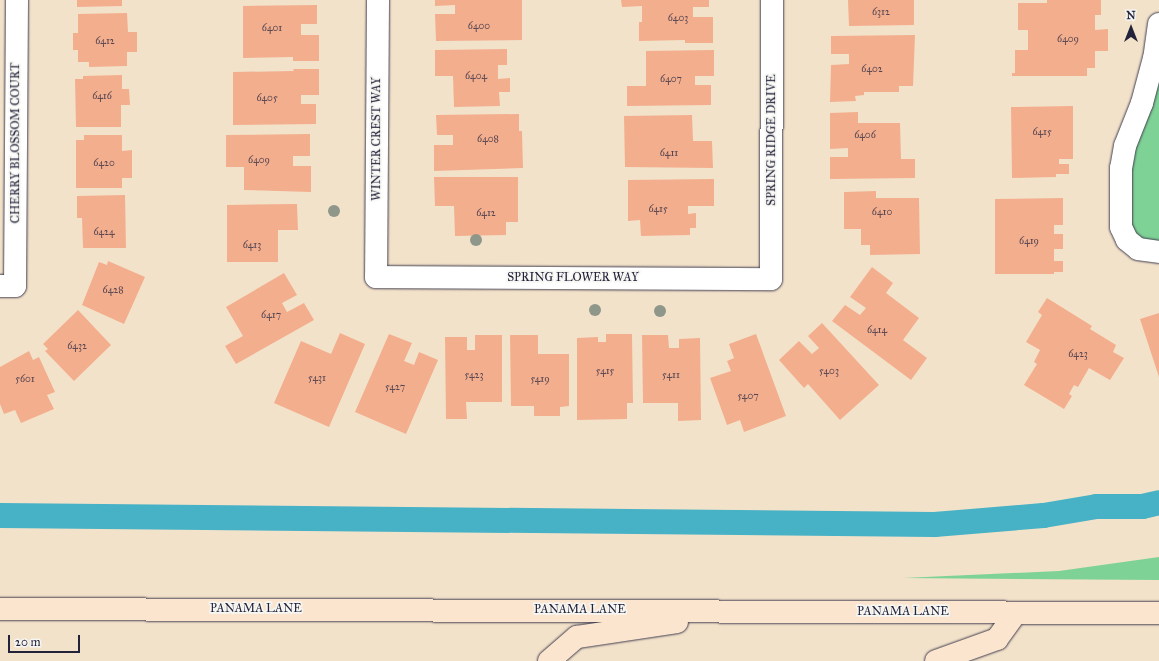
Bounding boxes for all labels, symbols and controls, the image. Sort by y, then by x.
house number: 6312 [872,7,890,19]
north arrow [1111,8,1151,48]
text: N [1126,9,1136,22]
house number: 6403 [668,13,688,25]
house number: 6400 [468,21,490,33]
house number: 6401 [262,23,282,35]
house number: 6409 [1057,34,1079,46]
house number: 6412 [95,36,115,48]
street label: CHERRY BLOSSOM COURT [9,63,23,223]
house number: 6402 [861,64,883,76]
house number: 6404 [465,71,487,83]
house number: 6407 [660,74,682,86]
street label: SPRING RIDGE DRIVE [765,74,779,206]
street label: WINTER CREST WAY [370,77,384,201]
house number: 6416 [92,91,112,103]
house number: 6405 [256,93,278,105]
house number: 6415 [1032,127,1052,139]
house number: 6406 [854,130,876,142]
house number: 6408 [477,134,499,146]
house number: 6411 [660,148,678,160]
house number: 6409 [248,155,270,167]
house number: 6420 [93,158,115,170]
house number: 6415 [648,204,668,216]
house number: 6410 [872,207,892,219]
house number: 6412 [476,208,496,220]
house number: 6424 [93,227,115,239]
house number: 6419 [1019,236,1039,248]
house number: 6413 [243,240,261,252]
street label: SPRING FLOWER WAY [507,271,639,285]
house number: 6428 [103,285,123,297]
house number: 6417 [261,310,281,322]
house number: 6414 [867,325,887,337]
house number: 6432 [67,341,87,353]
house number: 6423 [1068,349,1088,361]
house number: 5415 [596,366,614,378]
house number: 5403 [819,366,839,378]
house number: 5423 [465,370,483,382]
house number: 5411 [662,370,680,382]
house number: 5431 [308,373,326,385]
house number: 5601 [15,374,35,386]
house number: 5419 [530,374,550,386]
house number: 5427 [385,382,405,394]
house number: 5407 [737,391,759,403]
street label: PANAMA LANE [210,602,302,616]
street label: PANAMA LANE [534,603,626,617]
street label: PANAMA LANE [857,605,949,619]
scale bar [10,627,82,653]
text: 20 m [15,635,41,649]

